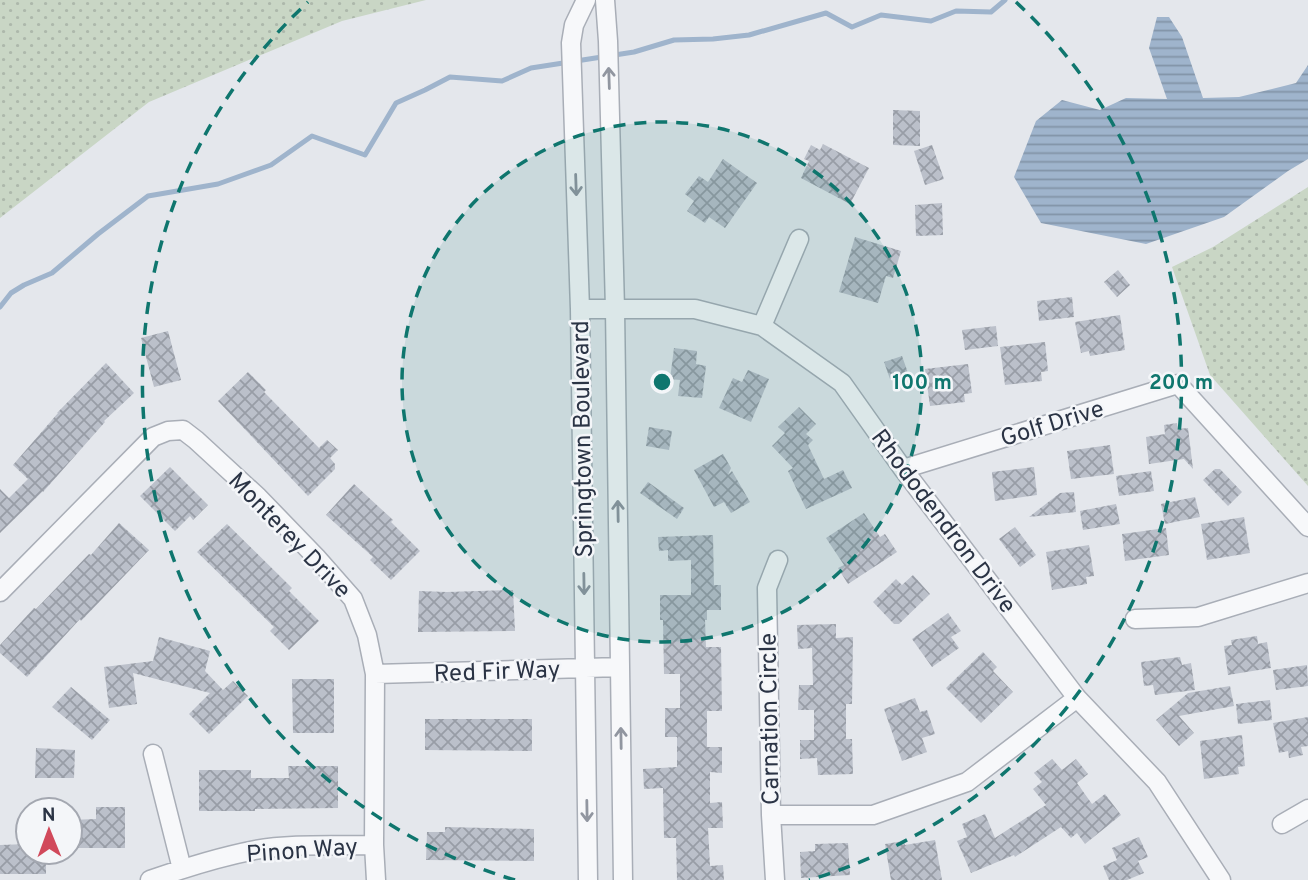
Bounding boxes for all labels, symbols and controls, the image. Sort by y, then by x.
one-way arrow [602,67,615,90]
one-way arrow [569,173,583,196]
street label: Springtown Boulevard [567,320,601,558]
centre of rings [650,370,674,394]
text: 100 m [892,370,952,397]
text: 200 m [1149,370,1213,397]
street label: Golf Drive [997,395,1108,455]
street label: Rhododendron Drive [863,424,1021,620]
street label: Monterey Drive [221,467,356,606]
one-way arrow [611,500,624,523]
one-way arrow [577,572,591,595]
street label: Carnation Circle [754,633,788,805]
street label: Red Fir Way [433,656,561,690]
one-way arrow [614,727,628,750]
north arrow [14,796,84,866]
one-way arrow [580,799,594,822]
text: N [42,804,56,828]
street label: Pinon Way [245,833,359,871]

